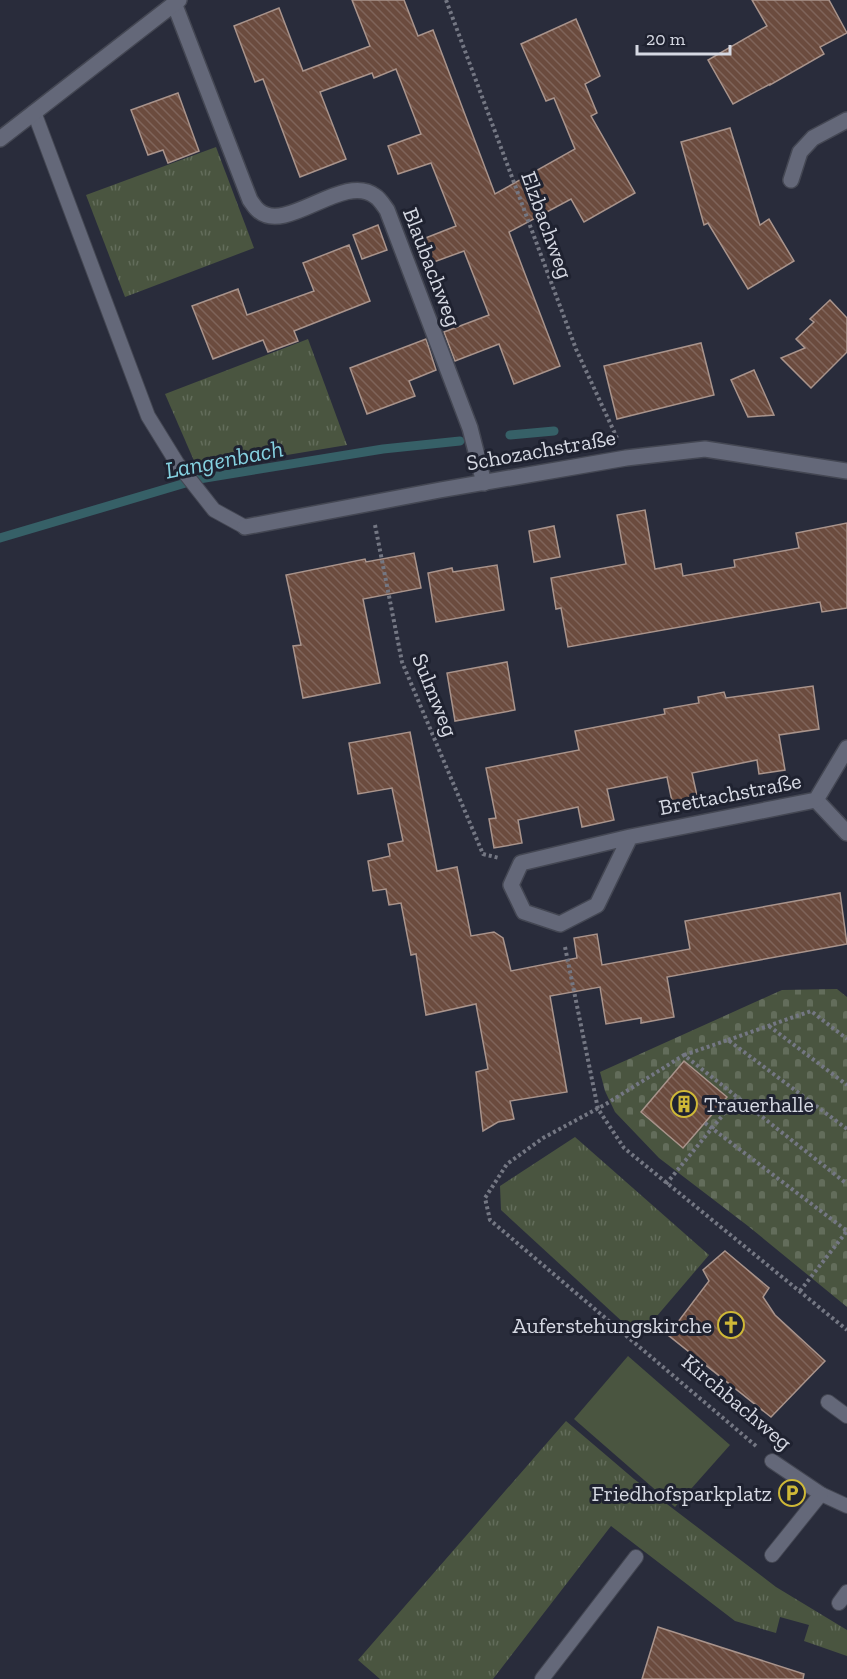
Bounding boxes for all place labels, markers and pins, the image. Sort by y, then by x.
building icon: Trauerhalle [669,1089,699,1119]
place label: Trauerhalle [704,1091,814,1118]
church icon: Auferstehungskirche [716,1310,746,1340]
place label: Auferstehungskirche [513,1312,712,1339]
parking icon: Friedhofsparkplatz [777,1478,807,1508]
place label: Friedhofsparkplatz [591,1480,772,1507]

